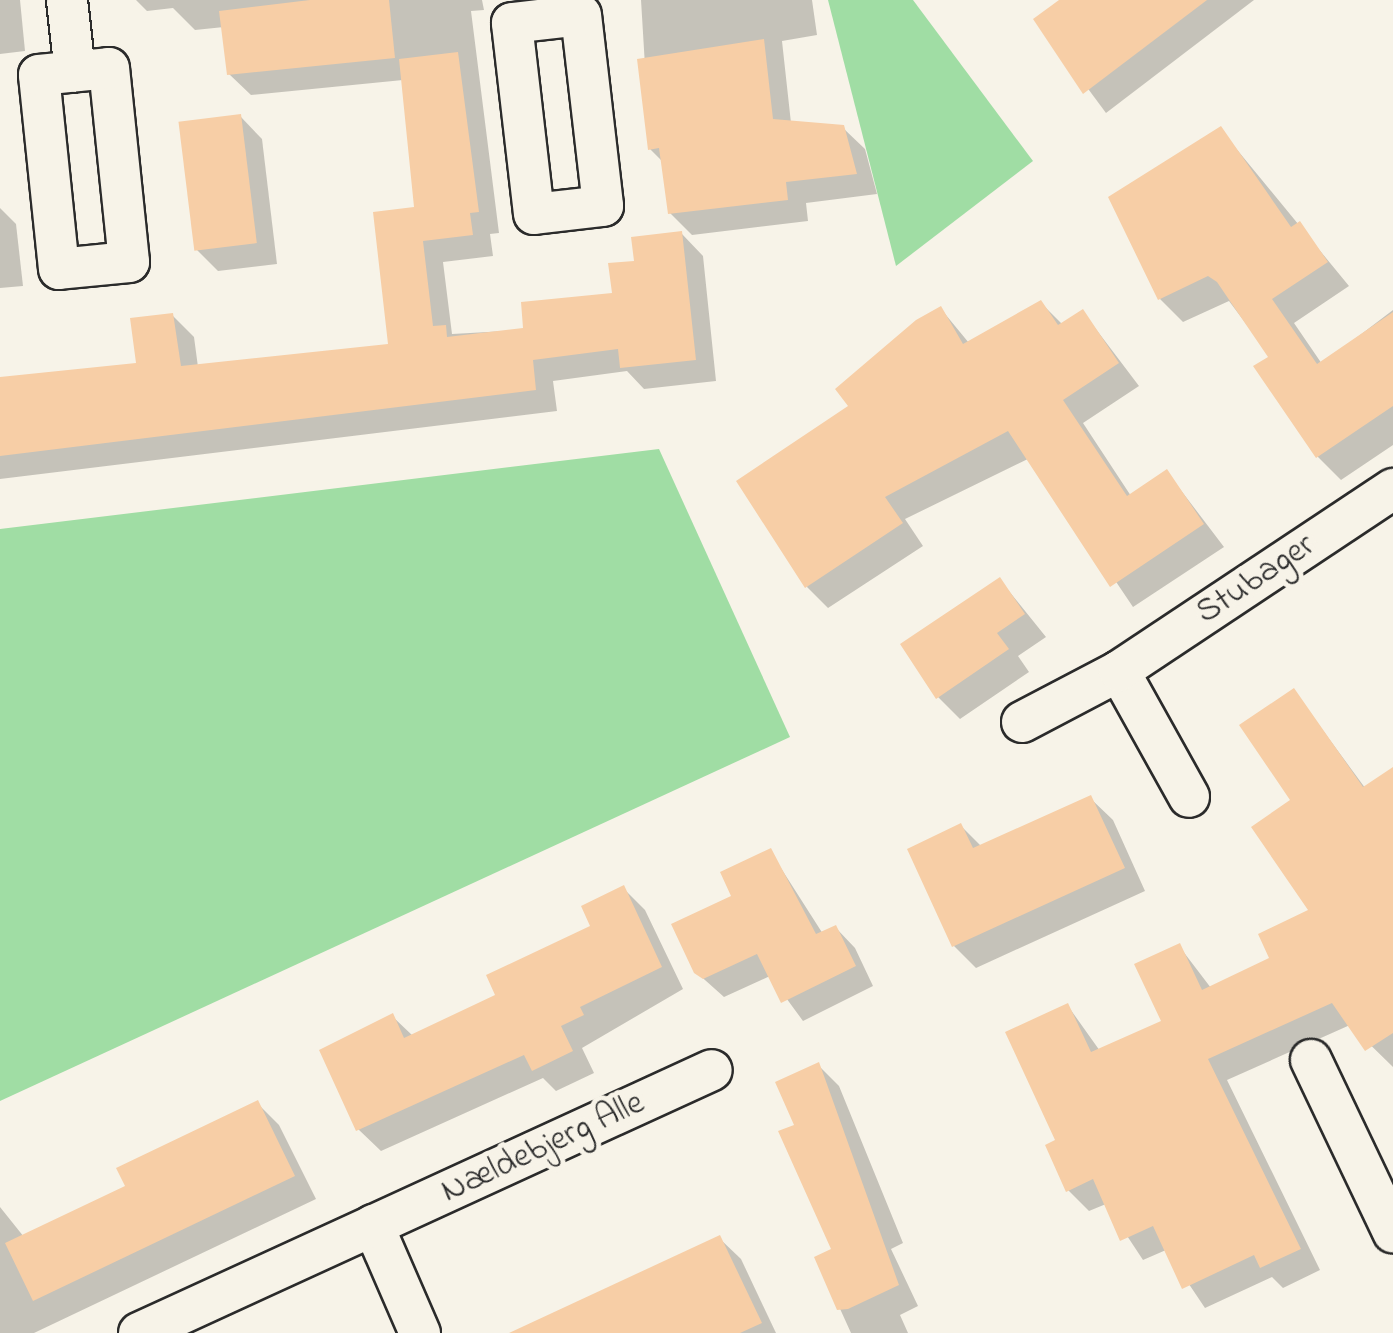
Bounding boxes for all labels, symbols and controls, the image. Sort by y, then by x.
street label: Stubager [1189,525,1323,635]
street label: Nældebjerg Alle [435,1083,651,1213]

